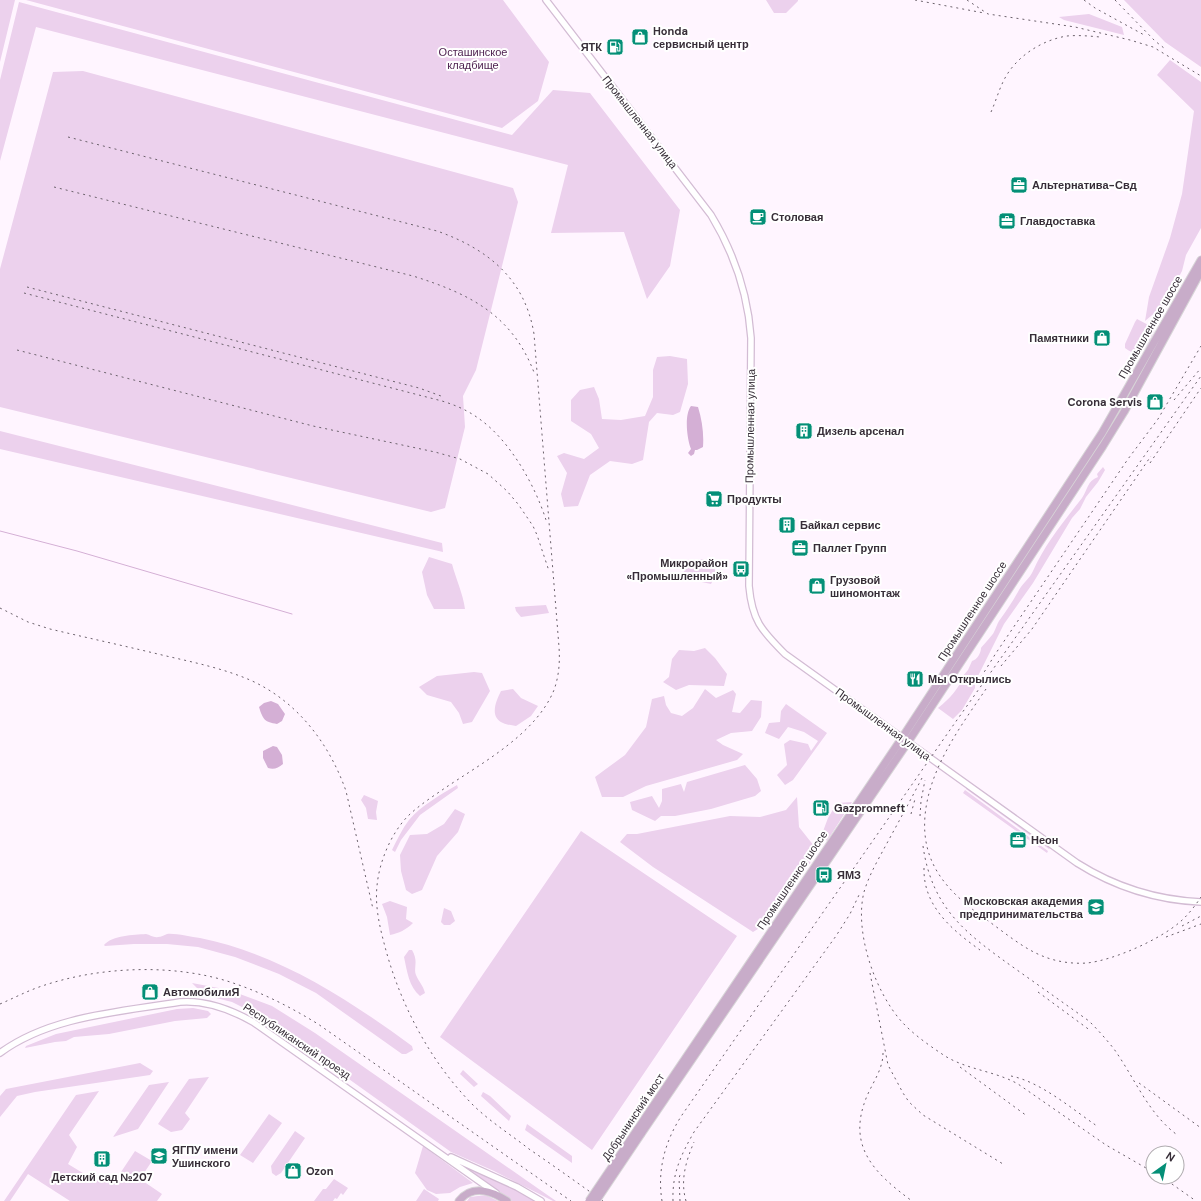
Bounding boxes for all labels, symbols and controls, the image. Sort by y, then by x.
place label: Honda сервисный центр [653,24,749,51]
shop icon: Honda сервисный центр [630,27,650,47]
fuel station icon: ЯТК [605,37,625,57]
place label: ЯТК [581,40,602,54]
park label: Осташинское кладбище [439,45,507,72]
street label: Промышленная улица [599,73,681,172]
office icon: Альтернатива-Свд [1009,175,1029,195]
place label: Альтернатива-Свд [1032,178,1137,192]
cafe icon: Столовая [748,207,768,227]
place label: Столовая [771,210,823,224]
office icon: Главдоставка [997,211,1017,231]
place label: Главдоставка [1020,214,1096,228]
street label: Промышленное шоссе [1115,273,1185,381]
shop icon: Памятники [1092,328,1112,348]
place label: Памятники [1029,331,1089,345]
street label: Промышленная улица [742,368,758,483]
shop icon: Corona Servis [1145,392,1165,412]
place label: Corona Servis [1067,395,1142,409]
building icon: Дизель арсенал [794,421,814,441]
place label: Дизель арсенал [817,424,904,438]
supermarket icon: Продукты [704,489,724,509]
place label: Продукты [727,492,782,506]
building icon: Байкал сервис [777,515,797,535]
place label: Байкал сервис [800,518,881,532]
office icon: Паллет Групп [790,538,810,558]
place label: Паллет Групп [813,541,887,555]
place label: Микрорайон «Промышленный» [626,556,728,583]
street label: Промышленное шоссе [934,558,1010,664]
bus stop icon: Микрорайон «Промышленный» [731,559,751,579]
place label: Грузовой шиномонтаж [830,573,900,600]
shop icon: Грузовой шиномонтаж [807,576,827,596]
restaurant icon: Мы Открылись [905,669,925,689]
place label: Мы Открылись [928,672,1012,686]
street label: Промышленная улица [833,685,934,764]
fuel station icon: Gazpromneft [811,798,831,818]
place label: Gazpromneft [834,801,906,815]
street label: Промышленное шоссе [754,828,830,932]
office icon: Неон [1008,830,1028,850]
place label: Неон [1031,833,1058,847]
bus stop icon: ЯМЗ [814,865,834,885]
place label: ЯМЗ [837,868,861,882]
place label: Московская академия предпринимательства [959,894,1084,921]
school or university icon: Московская академия предпринимательства [1086,897,1106,917]
shop icon: АвтомобилиЯ [140,982,160,1002]
place label: АвтомобилиЯ [163,985,239,999]
street label: Республиканский проезд [241,1000,354,1082]
street label: Добрынинский мост [599,1071,667,1163]
place label: ЯГПУ имени Ушинского [172,1143,238,1170]
north arrow [1145,1145,1185,1185]
school or university icon: ЯГПУ имени Ушинского [149,1146,169,1166]
building icon: Детский сад №207 [92,1149,112,1169]
text: N [1163,1149,1178,1165]
shop icon: Ozon [283,1161,303,1181]
place label: Ozon [306,1164,334,1178]
place label: Детский сад №207 [51,1170,153,1184]

